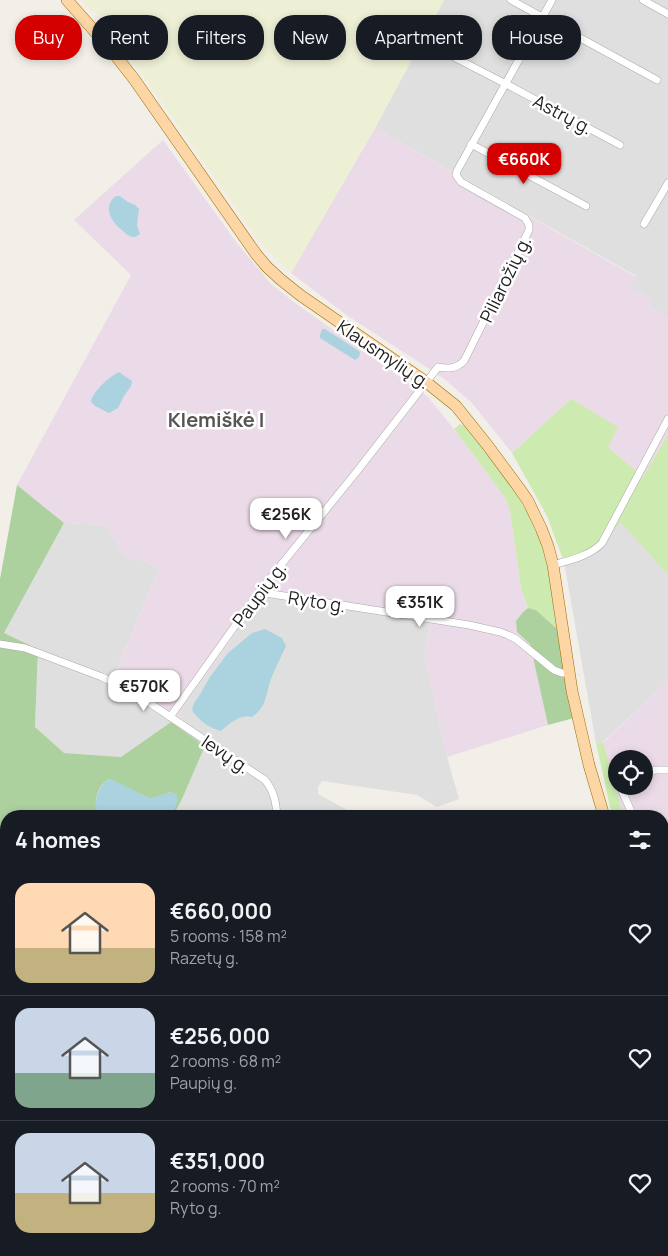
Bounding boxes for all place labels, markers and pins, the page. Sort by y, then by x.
pin: €660K [489,142,559,185]
pin: €256K [251,498,321,540]
pin: €351K [385,586,455,628]
pin: €570K [109,670,179,712]

